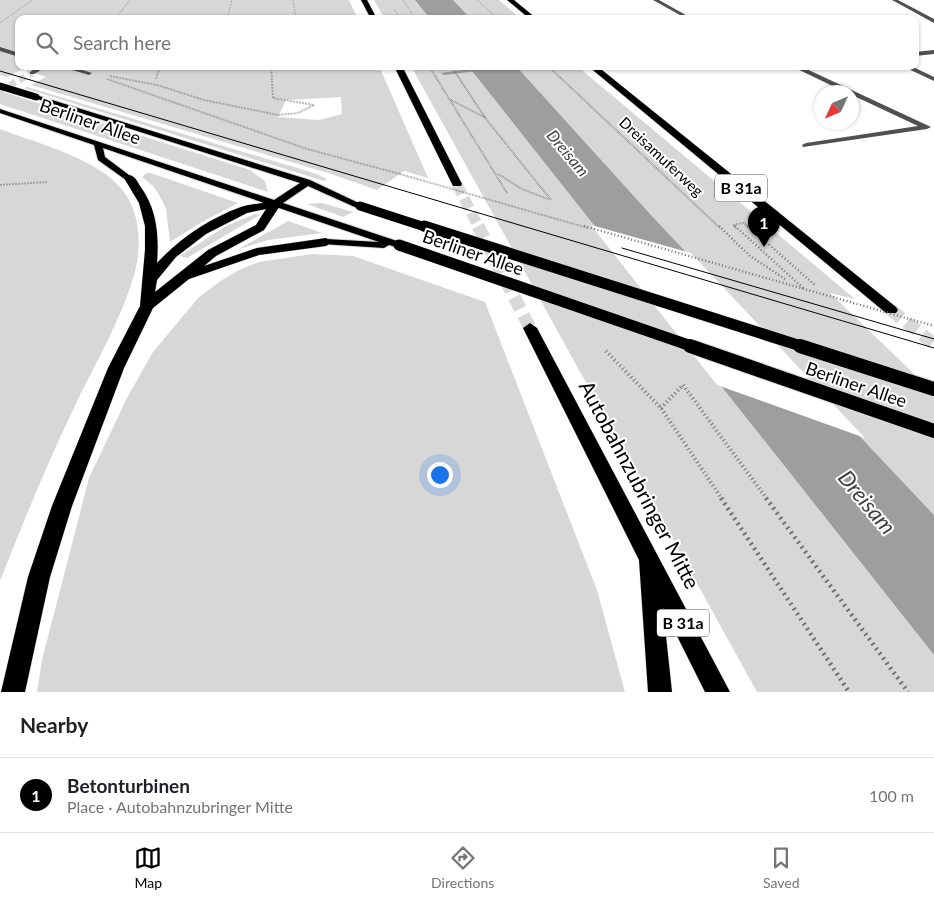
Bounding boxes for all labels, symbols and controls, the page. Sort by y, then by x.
search box [15,15,919,70]
icon: search [33,29,61,57]
text: Search here [73,31,171,54]
north arrow [814,85,859,130]
street label: Berliner Allee [37,93,144,149]
street label: Dreisamuferweg [616,113,708,200]
water label: Dreisam [543,126,593,180]
road number: B 31a [715,174,767,202]
pin: 1 [748,206,780,247]
street label: Berliner Allee [420,224,527,280]
street label: Berliner Allee [803,356,910,412]
street label: Autobahnzubringer Mitte [575,376,706,593]
your location [427,462,453,488]
water label: Dreisam [833,464,902,539]
road number: B 31a [657,610,709,636]
text: Nearby [20,712,88,737]
text: Betonturbinen [67,774,190,797]
text: 1 [31,786,41,805]
text: 100 m [869,786,914,805]
text: Place · Autobahnzubringer Mitte [67,797,293,816]
tab: Map [134,844,162,891]
tab: Directions [431,844,494,891]
tab: Saved [763,844,800,891]

